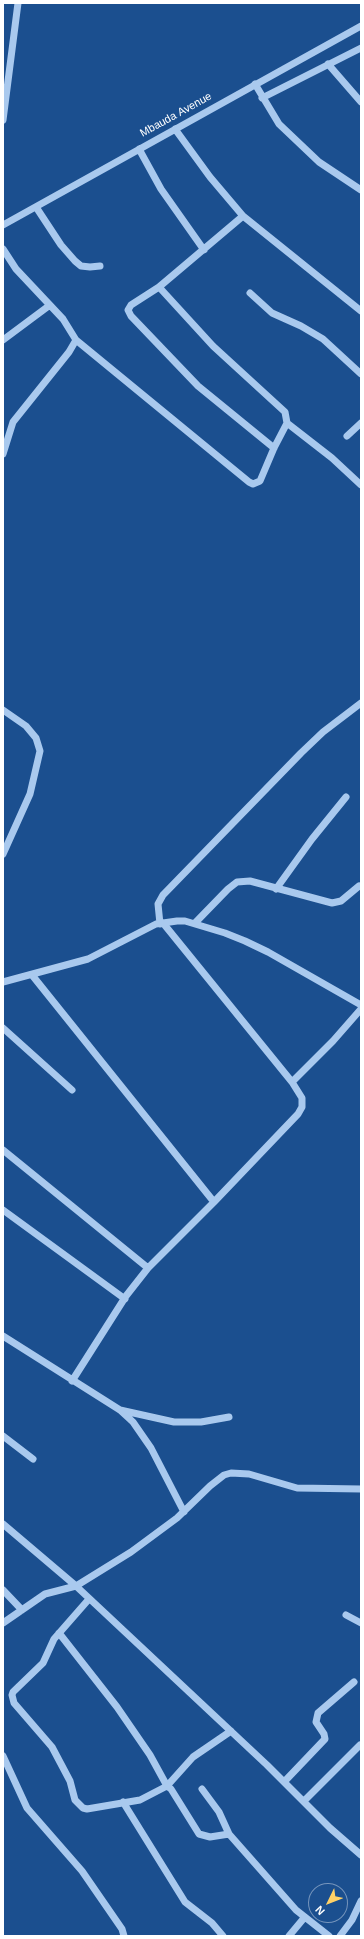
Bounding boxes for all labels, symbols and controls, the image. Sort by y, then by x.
street label: Mbauda Avenue [138,90,214,140]
north arrow [308,1883,348,1923]
text: N [313,1904,327,1918]

